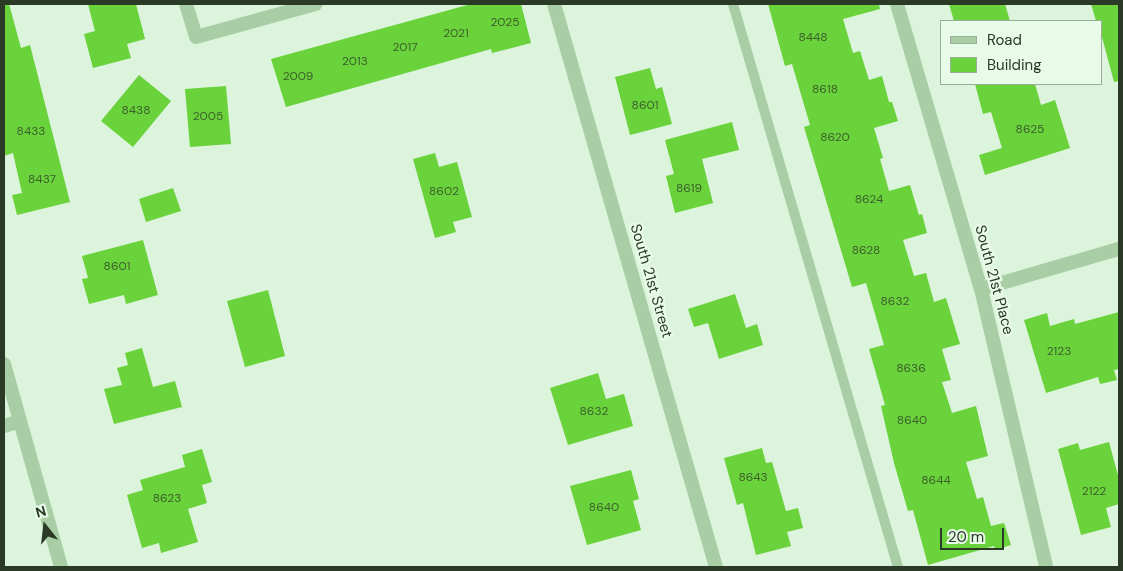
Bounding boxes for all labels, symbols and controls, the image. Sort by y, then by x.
house number: 2025 [490,16,520,30]
legend [940,20,1103,85]
house number: 2021 [443,27,469,41]
text: Road [987,30,1022,50]
house number: 8448 [798,31,828,45]
house number: 2017 [392,41,418,55]
house number: 2013 [342,55,368,69]
text: Building [987,55,1042,75]
house number: 2009 [283,70,313,84]
house number: 8618 [812,83,838,97]
house number: 8601 [632,99,658,113]
house number: 8438 [122,104,150,118]
house number: 2005 [193,110,223,124]
house number: 8625 [1016,123,1044,137]
house number: 8433 [17,125,45,139]
house number: 8620 [820,131,850,145]
house number: 8437 [28,173,56,187]
house number: 8619 [676,182,702,196]
house number: 8602 [429,185,459,199]
house number: 8624 [855,193,883,207]
street label: South 21st Street [626,222,676,340]
street label: South 21st Place [971,223,1017,337]
house number: 8628 [852,244,880,258]
house number: 8601 [104,260,130,274]
house number: 8632 [881,295,909,309]
house number: 2123 [1047,345,1071,359]
house number: 8636 [896,362,926,376]
house number: 8632 [580,405,608,419]
house number: 8640 [897,414,927,428]
house number: 8643 [738,471,768,485]
house number: 8644 [921,474,951,488]
house number: 2122 [1082,485,1106,499]
house number: 8623 [153,492,181,506]
north arrow [20,501,70,551]
house number: 8640 [589,501,619,515]
text: N [33,502,48,522]
scale bar [943,518,1007,550]
text: 20 m [948,527,984,547]

